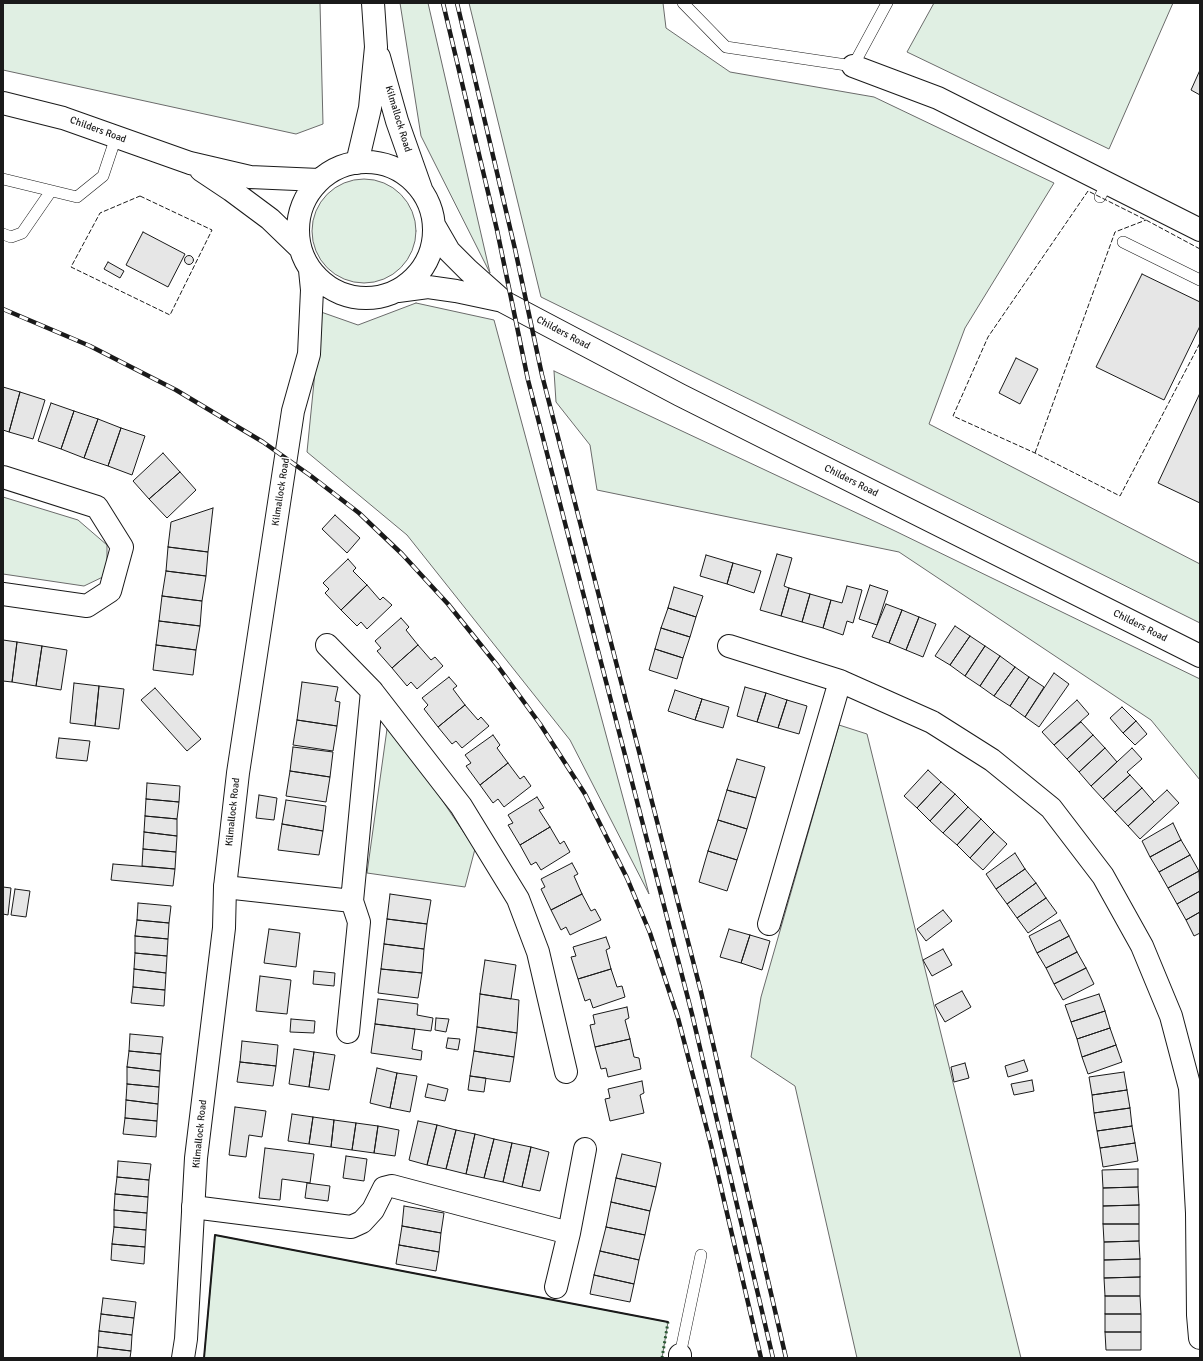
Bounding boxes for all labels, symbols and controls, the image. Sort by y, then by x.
street label: Kilmallock Road [382,84,414,154]
street label: Childers Road [68,114,128,146]
street label: Childers Road [534,314,592,352]
street label: Kilmallock Road [270,457,292,527]
street label: Childers Road [822,462,880,500]
street label: Childers Road [1111,607,1169,645]
street label: Kilmallock Road [223,777,243,847]
street label: Kilmallock Road [190,1099,210,1169]

